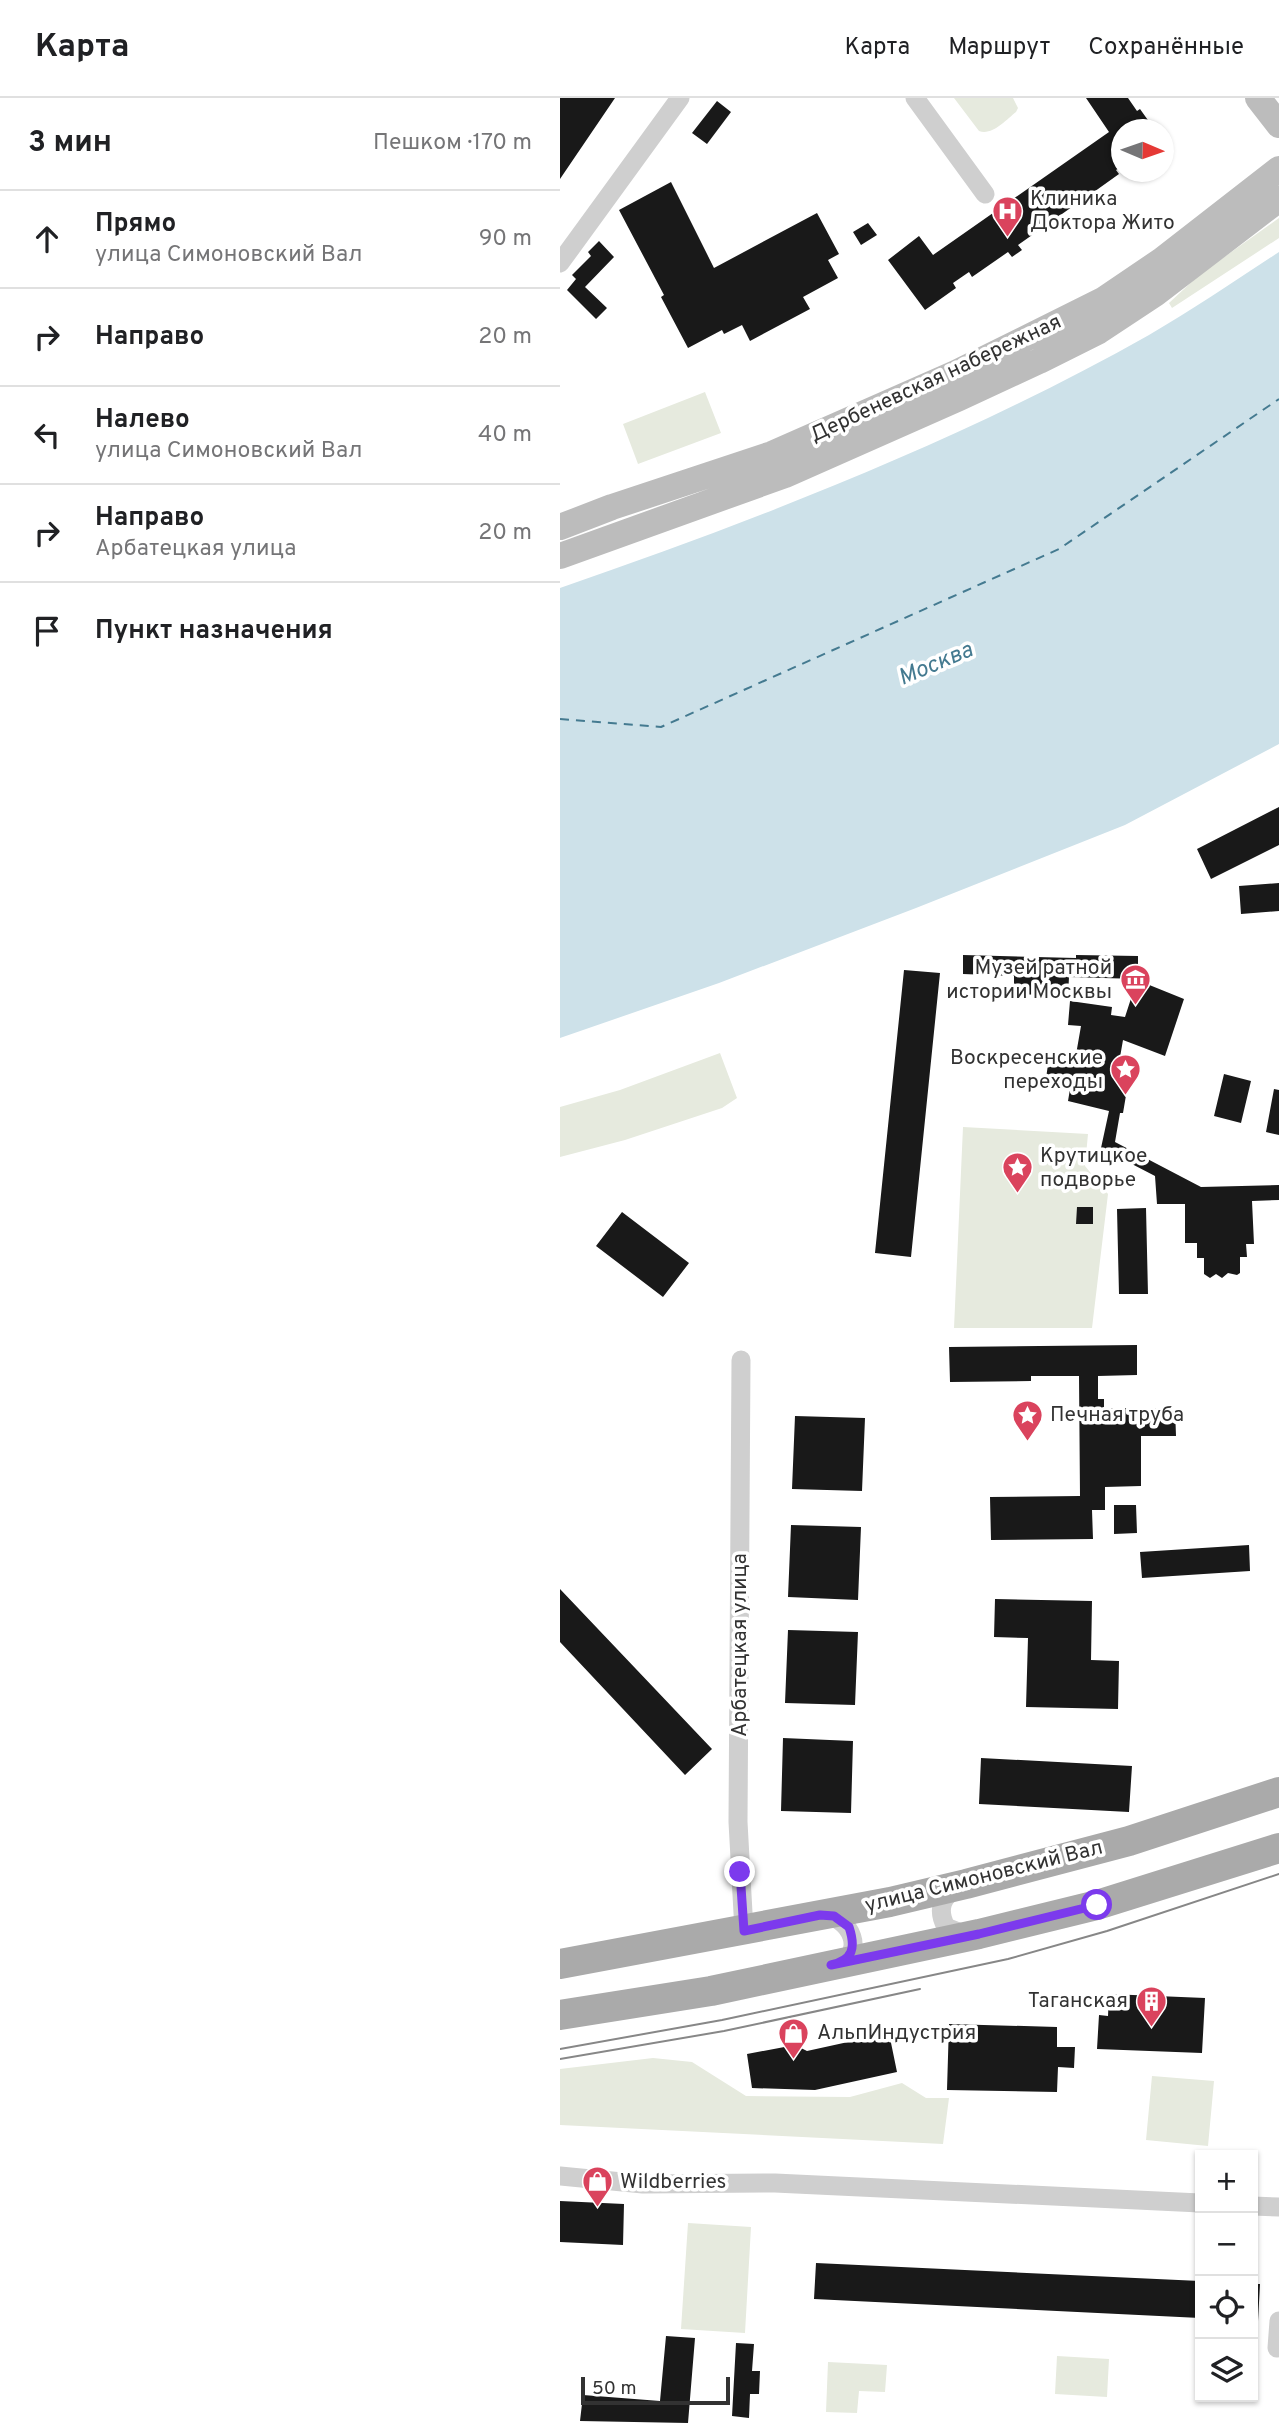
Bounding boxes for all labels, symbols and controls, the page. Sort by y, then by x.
text: Карта [35,27,129,69]
text: Карта [844,33,910,63]
text: Маршрут [948,33,1050,63]
text: Сохранённые [1088,33,1244,63]
north arrow [1111,119,1174,182]
text: 3 мин [28,125,112,162]
text: Пешком · 170 m [373,129,532,158]
place label: Клиника Доктора Жито [1030,186,1175,237]
hospital icon: Клиника Доктора Жито [990,194,1024,238]
text: Прямо [95,208,176,241]
icon: ahead [28,220,66,258]
text: 90 m [479,225,532,254]
text: улица Симоновский Вал [95,241,362,270]
street label: Дербеневская набережная [806,309,1066,449]
icon: right [28,318,66,356]
text: Направо [95,321,204,354]
text: 20 m [478,323,532,352]
text: Налево [95,404,190,437]
icon: left [28,416,66,454]
text: 40 m [478,421,532,450]
text: улица Симоновский Вал [95,437,362,466]
text: Направо [95,502,204,535]
icon: right [28,514,66,552]
text: 20 m [478,519,532,548]
text: Арбатецкая улица [95,535,296,564]
icon: arrive [28,612,66,650]
text: Пункт назначения [95,615,333,648]
water label: Москва [894,636,978,694]
place label: Музей ратной истории Москвы [946,955,1112,1006]
museum icon: Музей ратной истории Москвы [1118,963,1152,1007]
place label: Воскресенские переходы [950,1045,1103,1096]
place icon: Воскресенские переходы [1109,1053,1143,1097]
place label: Крутицкое подворье [1040,1143,1147,1194]
place icon: Крутицкое подворье [1000,1151,1034,1195]
place icon: Печная труба [1010,1398,1044,1442]
place label: Печная труба [1050,1402,1184,1429]
street label: Арбатецкая улица [727,1553,754,1737]
street label: улица Симоновский Вал [862,1834,1106,1920]
route end [724,1856,755,1887]
route start [1081,1889,1112,1920]
building icon: Таганская [1134,1984,1168,2028]
place label: Таганская [1028,1988,1128,2015]
shop icon: АльпИндустрия [777,2016,811,2060]
place label: АльпИндустрия [817,2020,976,2047]
map controls [1195,2150,1258,2402]
button: + [1195,2150,1258,2213]
shop icon: Wildberries [580,2165,614,2209]
place label: Wildberries [620,2169,726,2196]
button: − [1195,2213,1258,2276]
button: locate [1195,2276,1258,2339]
button: layers [1195,2339,1258,2402]
scale bar [581,2374,730,2406]
text: 50 m [592,2377,637,2401]

